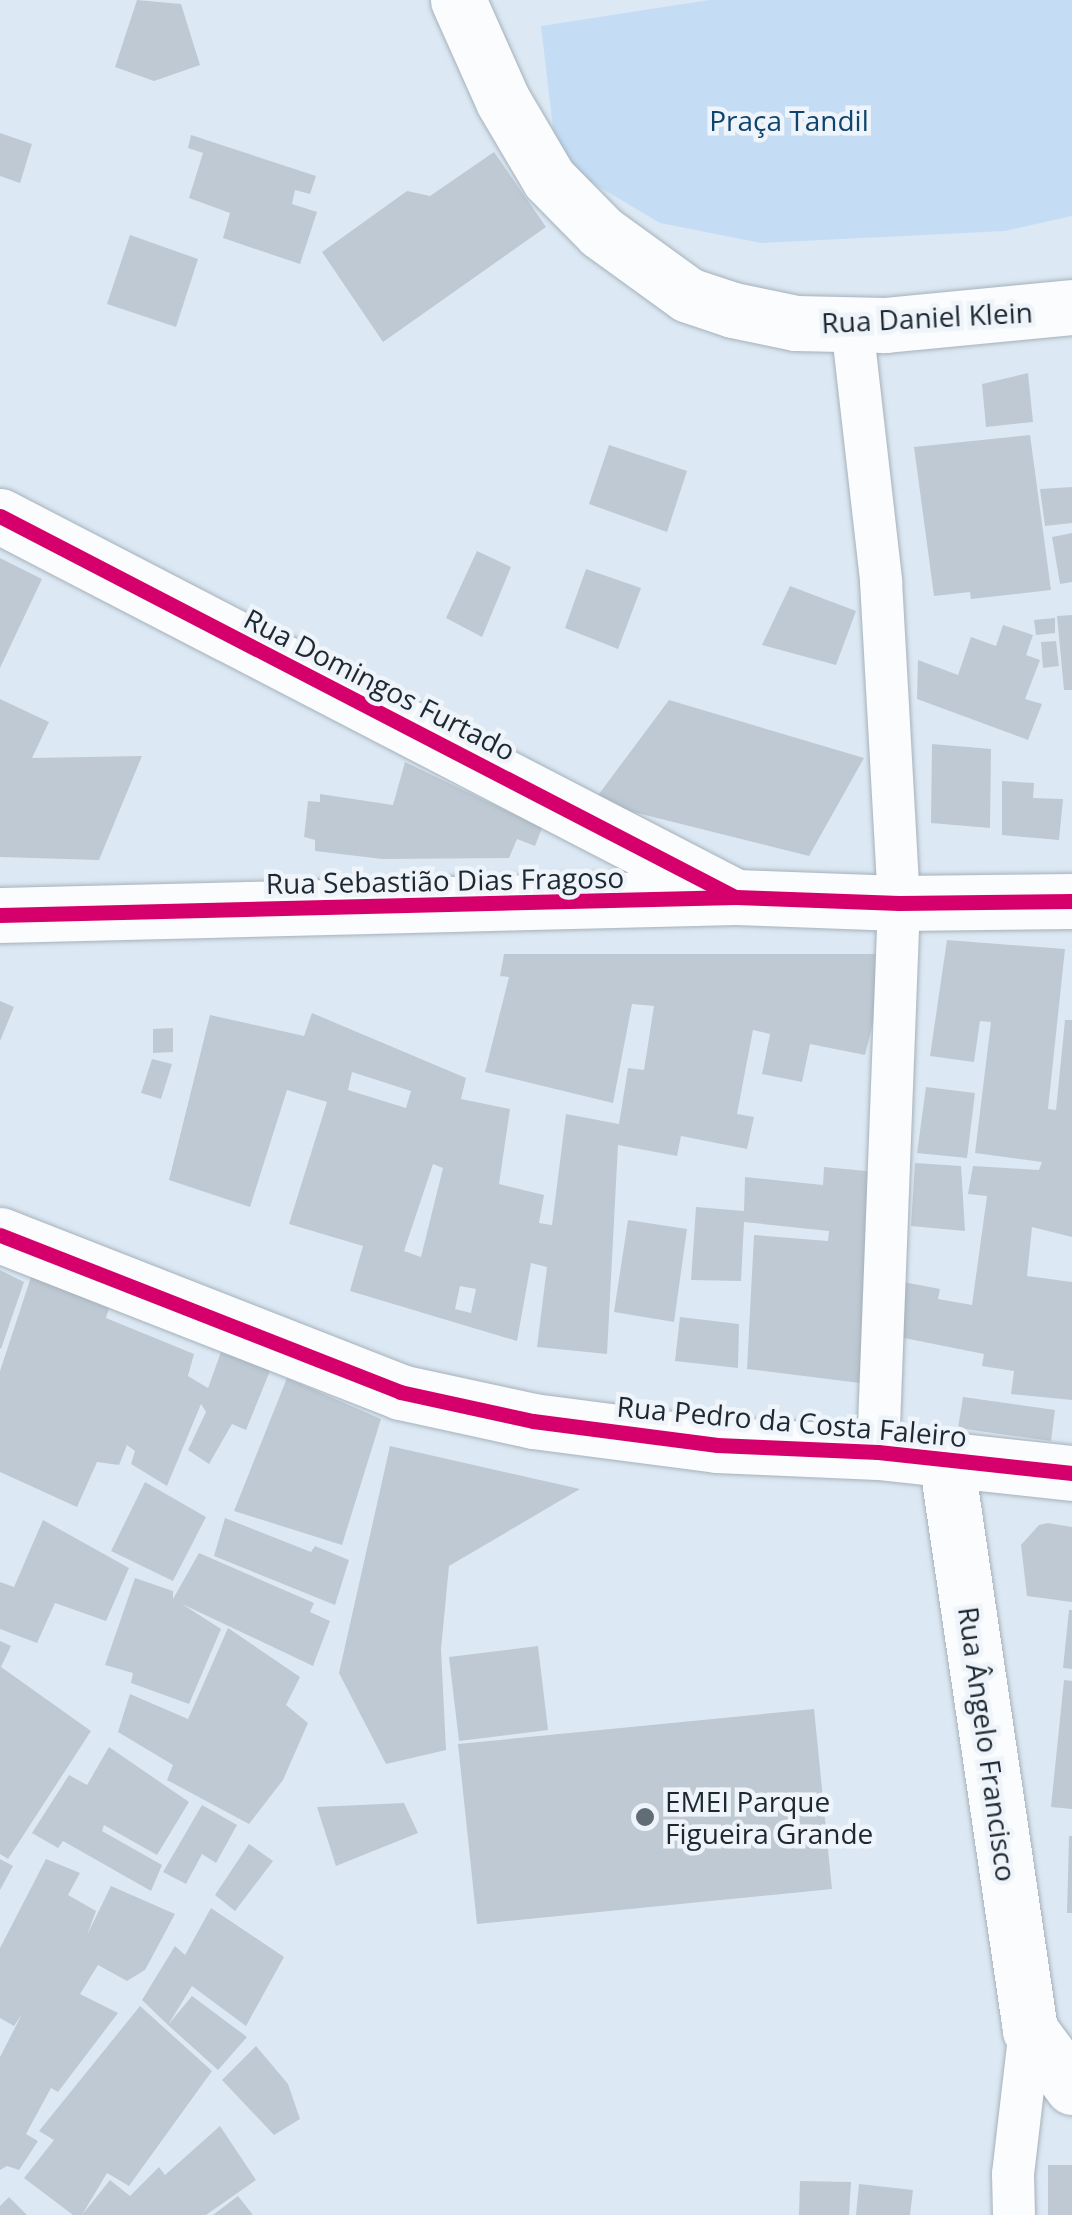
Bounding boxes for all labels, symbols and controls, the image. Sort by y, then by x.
park label: Praça Tandil [709,103,869,137]
street label: Rua Daniel Klein [820,295,1034,339]
street label: Rua Domingos Furtado [239,601,521,767]
street label: Rua Sebastião Dias Fragoso [266,860,624,900]
street label: Rua Pedro da Costa Faleiro [616,1389,968,1453]
street label: Rua Ângelo Francisco [952,1605,1024,1883]
place label: EMEI Parque Figueira Grande [665,1784,873,1850]
marker: EMEI Parque Figueira Grande [634,1806,656,1828]

